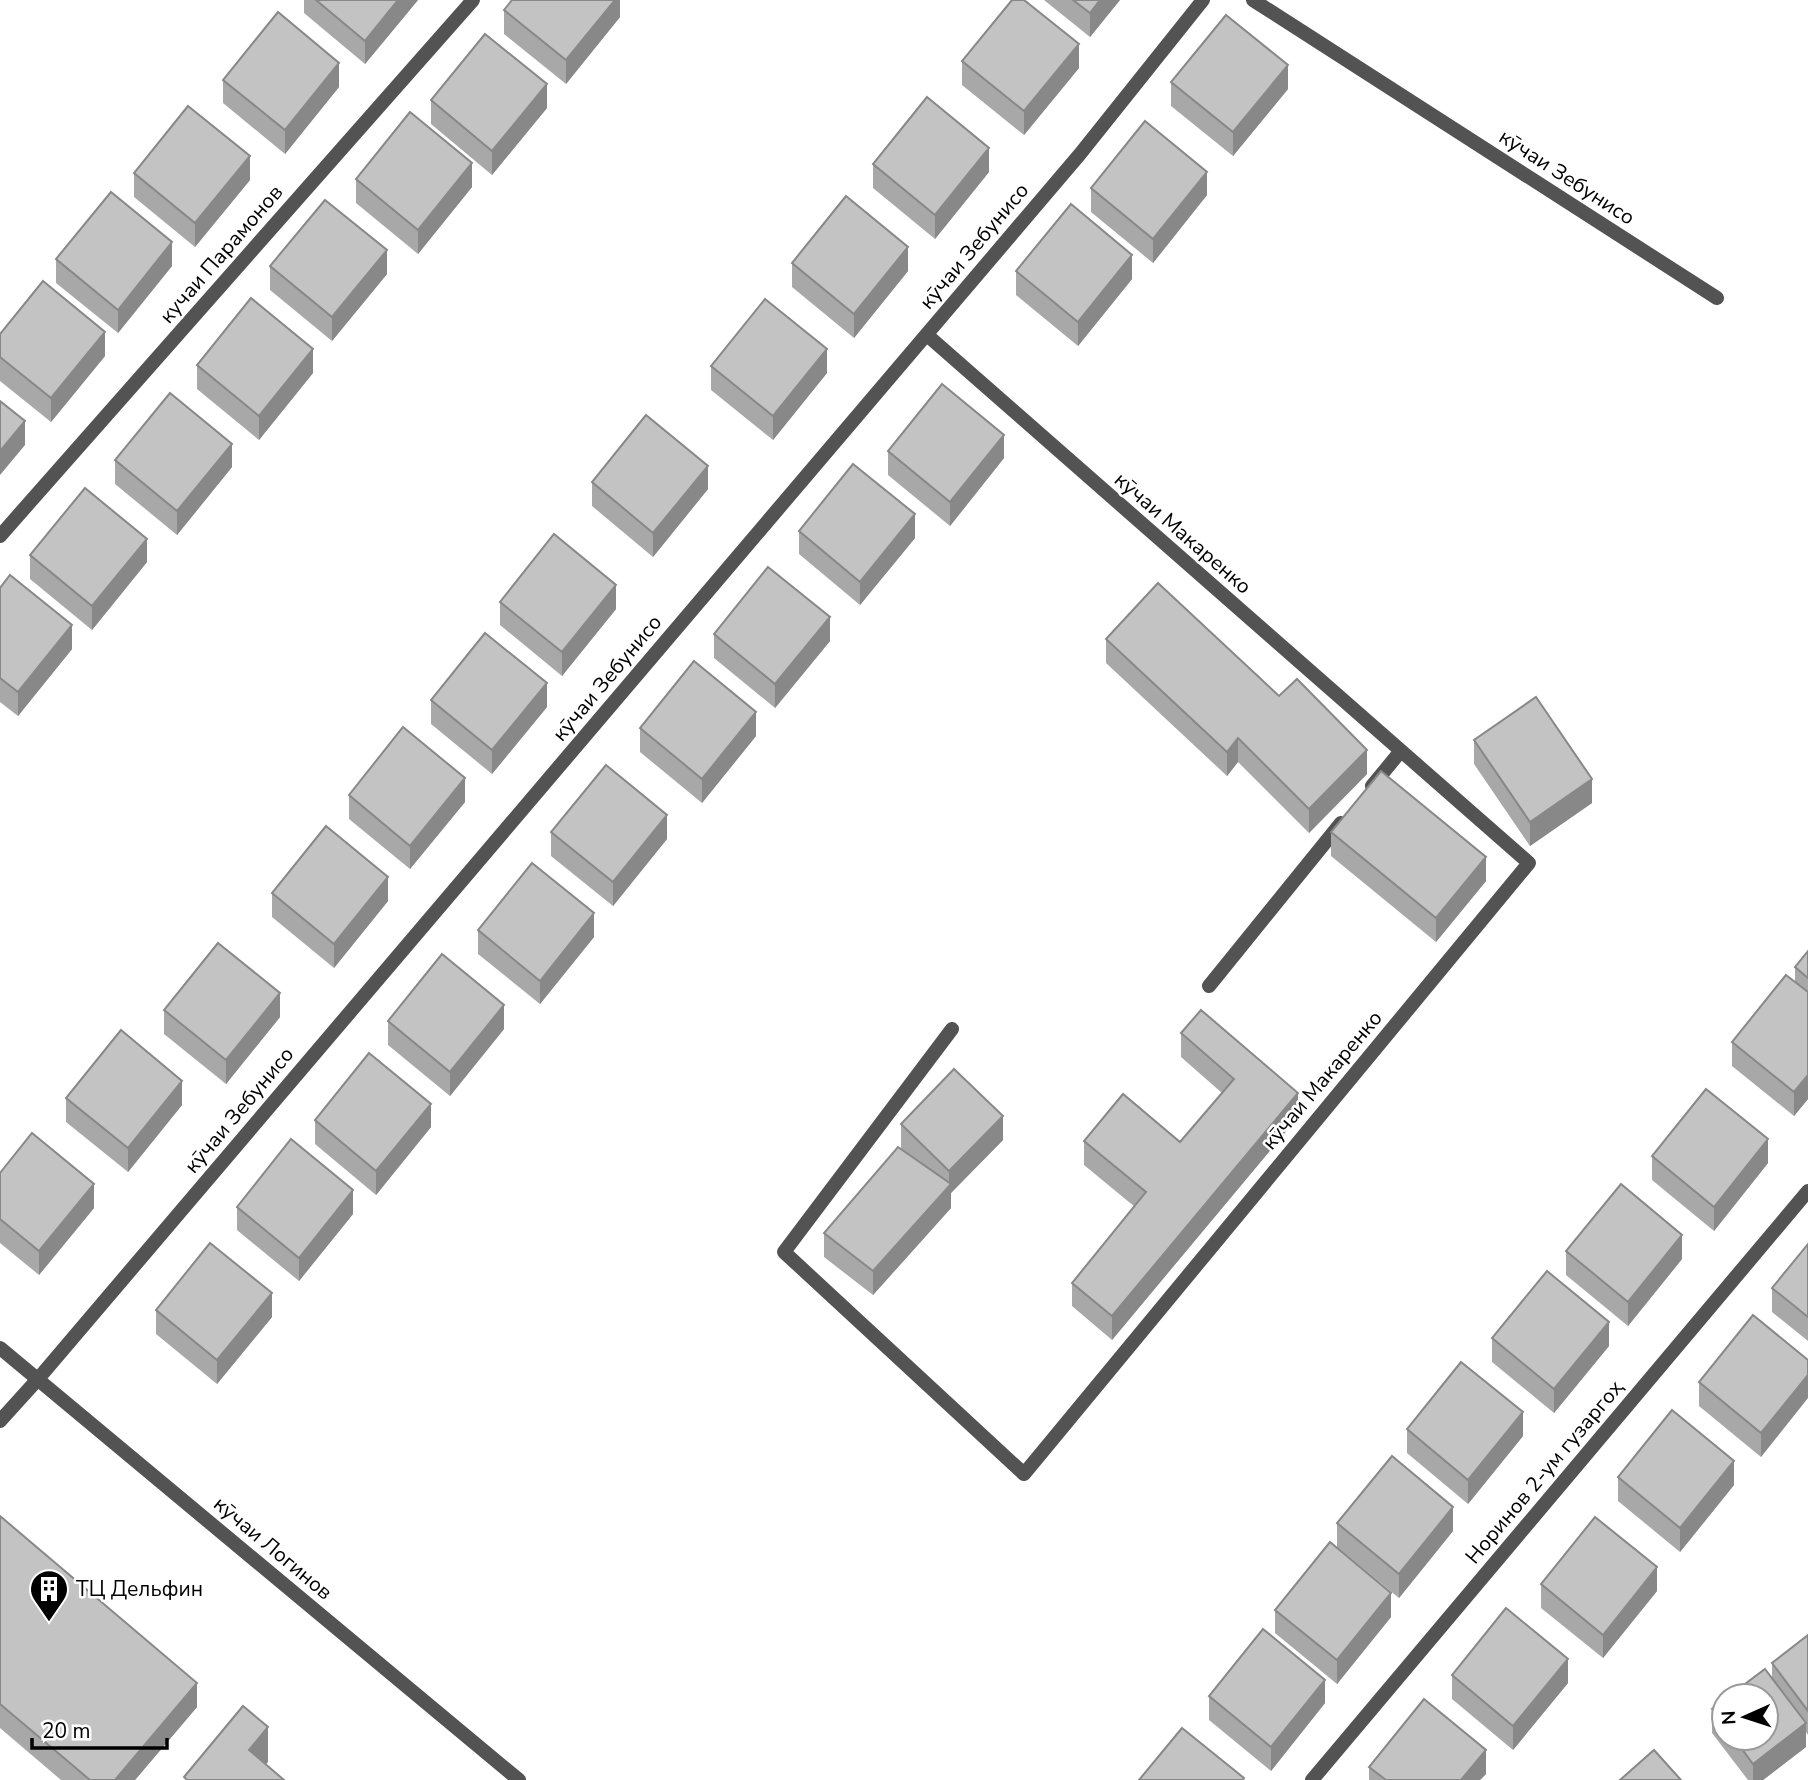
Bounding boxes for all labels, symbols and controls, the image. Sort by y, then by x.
street label: кӯчаи Зебунисо [1494,123,1640,231]
street label: кӯчаи Зебунисо [913,177,1035,315]
street label: кучаи Парамонов [153,179,289,329]
street label: кӯчаи Макаренко [1108,466,1258,600]
street label: кӯчаи Зебунисо [546,609,668,747]
street label: кӯчаи Макаренко [1256,1005,1388,1155]
street label: кӯчаи Зебунисо [178,1041,300,1179]
street label: Норинов 2-ум гузаргоҳ [1459,1374,1630,1570]
street label: кӯчаи Логинов [208,1490,338,1606]
building icon: ТЦ Дельфин [28,1568,70,1623]
place label: ТЦ Дельфин [76,1575,203,1603]
north arrow [1710,1682,1780,1752]
scale bar [32,1706,166,1750]
text: N [1716,1710,1742,1726]
text: 20 m [42,1717,91,1745]

